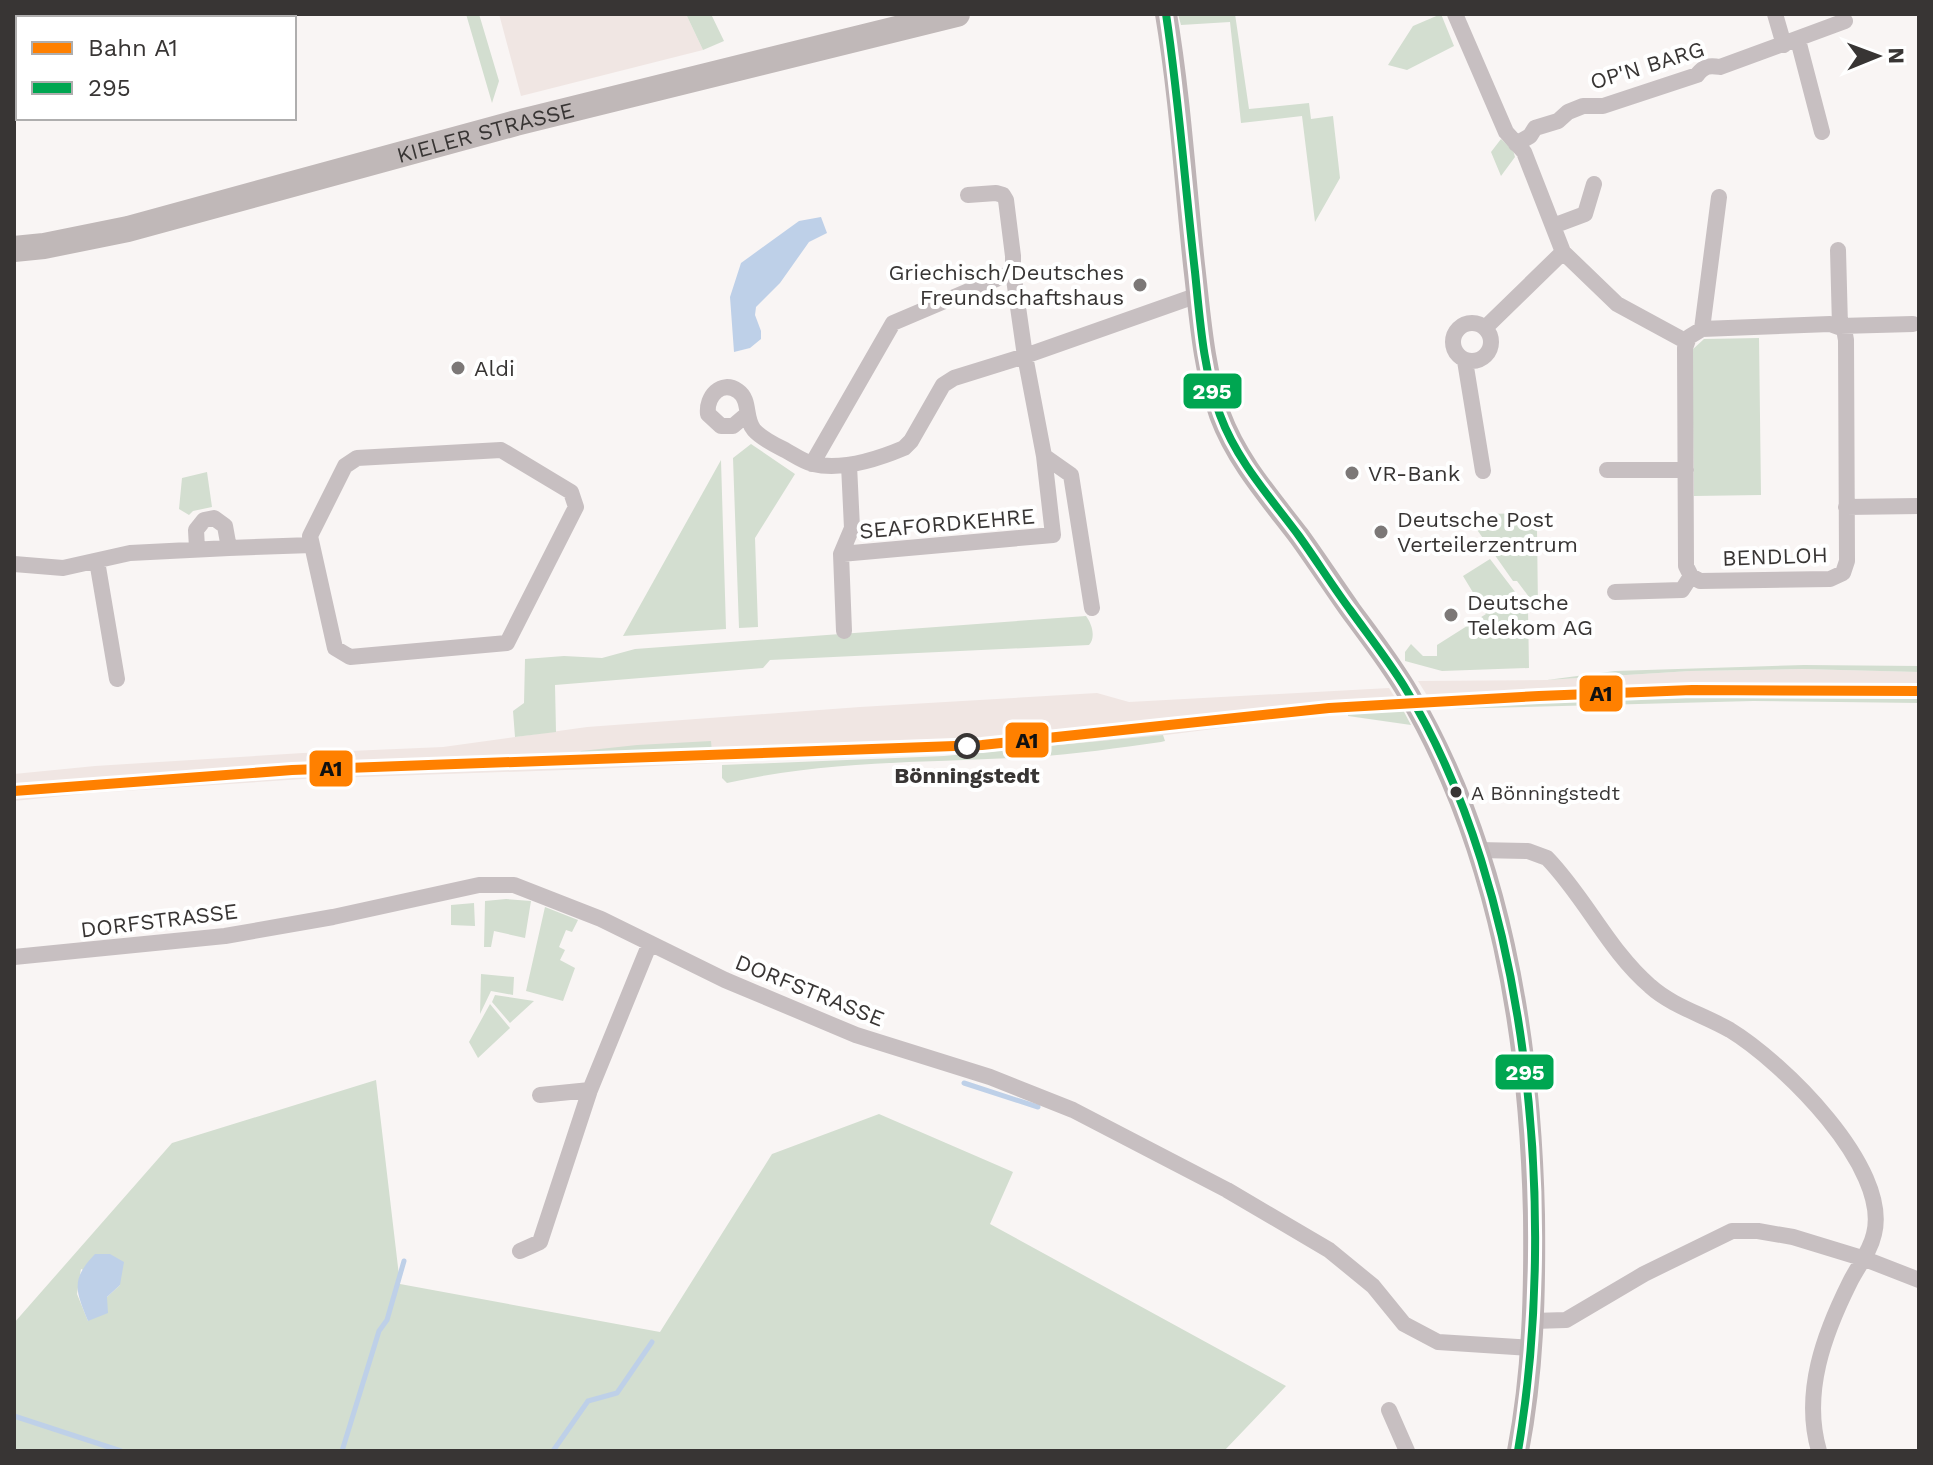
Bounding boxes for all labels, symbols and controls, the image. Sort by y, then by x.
legend [16,16,296,120]
north arrow [1837,16,1917,96]
text: Bahn A1 [88,34,178,62]
street label: OP'N BARG [1587,36,1707,95]
text: N [1884,47,1909,64]
text: 295 [88,74,131,102]
street label: KIELER STRASSE [394,97,577,168]
place label: Griechisch/Deutsches Freundschaftshaus [888,260,1124,310]
marker: Griechisch/Deutsches Freundschaftshaus [1131,276,1149,294]
place label: Aldi [474,356,515,381]
marker: Aldi [449,359,467,377]
line badge: 295 [1182,372,1243,410]
text: 295 [1192,379,1232,404]
place label: VR-Bank [1368,461,1460,486]
marker: VR-Bank [1343,464,1361,482]
street label: SEAFORDKEHRE [858,503,1036,544]
place label: Deutsche Post Verteilerzentrum [1397,507,1578,557]
marker: Deutsche Post Verteilerzentrum [1372,523,1390,541]
street label: BENDLOH [1722,542,1828,571]
place label: Deutsche Telekom AG [1467,590,1593,640]
marker: Deutsche Telekom AG [1442,606,1460,624]
line badge: A1 [1578,674,1624,713]
text: A1 [1589,681,1613,706]
line badge: A1 [1004,721,1050,759]
text: A1 [1015,728,1039,753]
marker: Bönningstedt [955,734,979,758]
line badge: A1 [308,749,354,788]
text: A1 [319,756,343,781]
place label: Bönningstedt [894,763,1040,788]
place label: A Bönningstedt [1471,781,1620,805]
marker: A Bönningstedt [1448,784,1464,800]
street label: DORFSTRASSE [79,898,239,943]
street label: DORFSTRASSE [732,949,888,1032]
line badge: 295 [1494,1053,1555,1091]
text: 295 [1505,1060,1545,1085]

